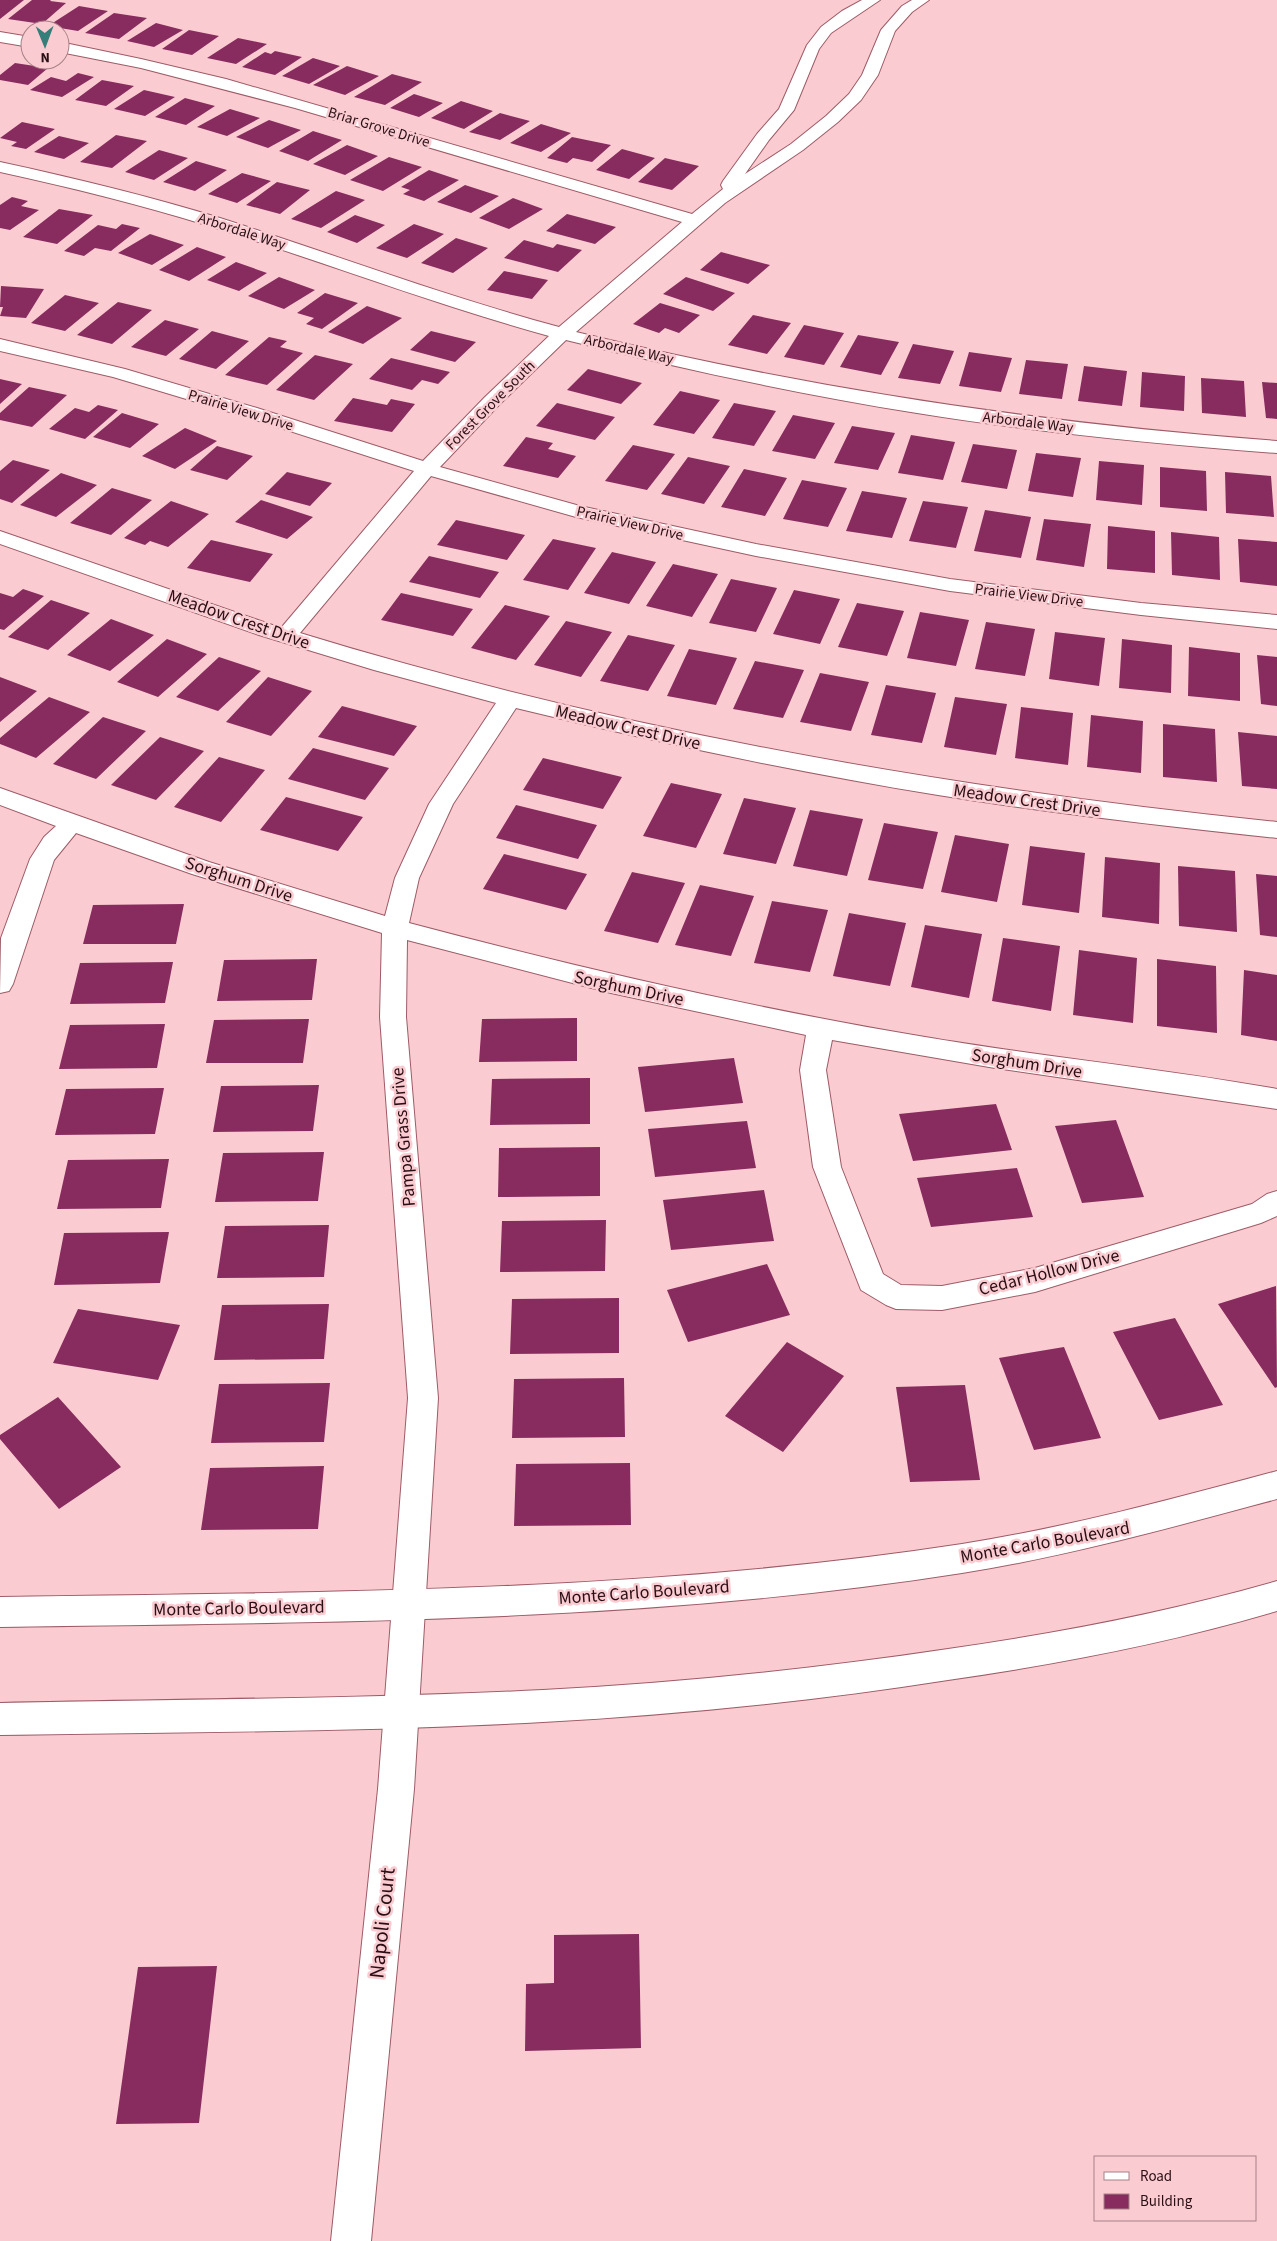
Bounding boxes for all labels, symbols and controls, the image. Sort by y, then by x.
north arrow [20,20,70,70]
text: N [40,47,50,67]
street label: Briar Grove Drive [325,102,432,153]
street label: Arbordale Way [195,207,288,256]
street label: Arbordale Way [582,329,676,370]
street label: Forest Grove South [441,356,540,455]
street label: Prairie View Drive [186,384,296,436]
street label: Arbordale Way [981,407,1074,438]
street label: Prairie View Drive [574,501,685,546]
street label: Prairie View Drive [973,578,1084,613]
street label: Meadow Crest Drive [165,584,313,655]
street label: Meadow Crest Drive [553,699,703,756]
street label: Meadow Crest Drive [952,778,1102,823]
street label: Sorghum Drive [182,850,296,909]
street label: Sorghum Drive [572,965,686,1012]
street label: Sorghum Drive [970,1042,1084,1085]
street label: Pampa Grass Drive [385,1066,422,1208]
street label: Cedar Hollow Drive [976,1243,1122,1302]
street label: Monte Carlo Boulevard [958,1515,1132,1570]
street label: Monte Carlo Boulevard [558,1574,730,1611]
street label: Monte Carlo Boulevard [153,1595,325,1622]
street label: Napoli Court [361,1866,403,1980]
legend [1094,2156,1257,2221]
text: Road [1140,2166,1172,2187]
text: Building [1140,2191,1193,2212]

